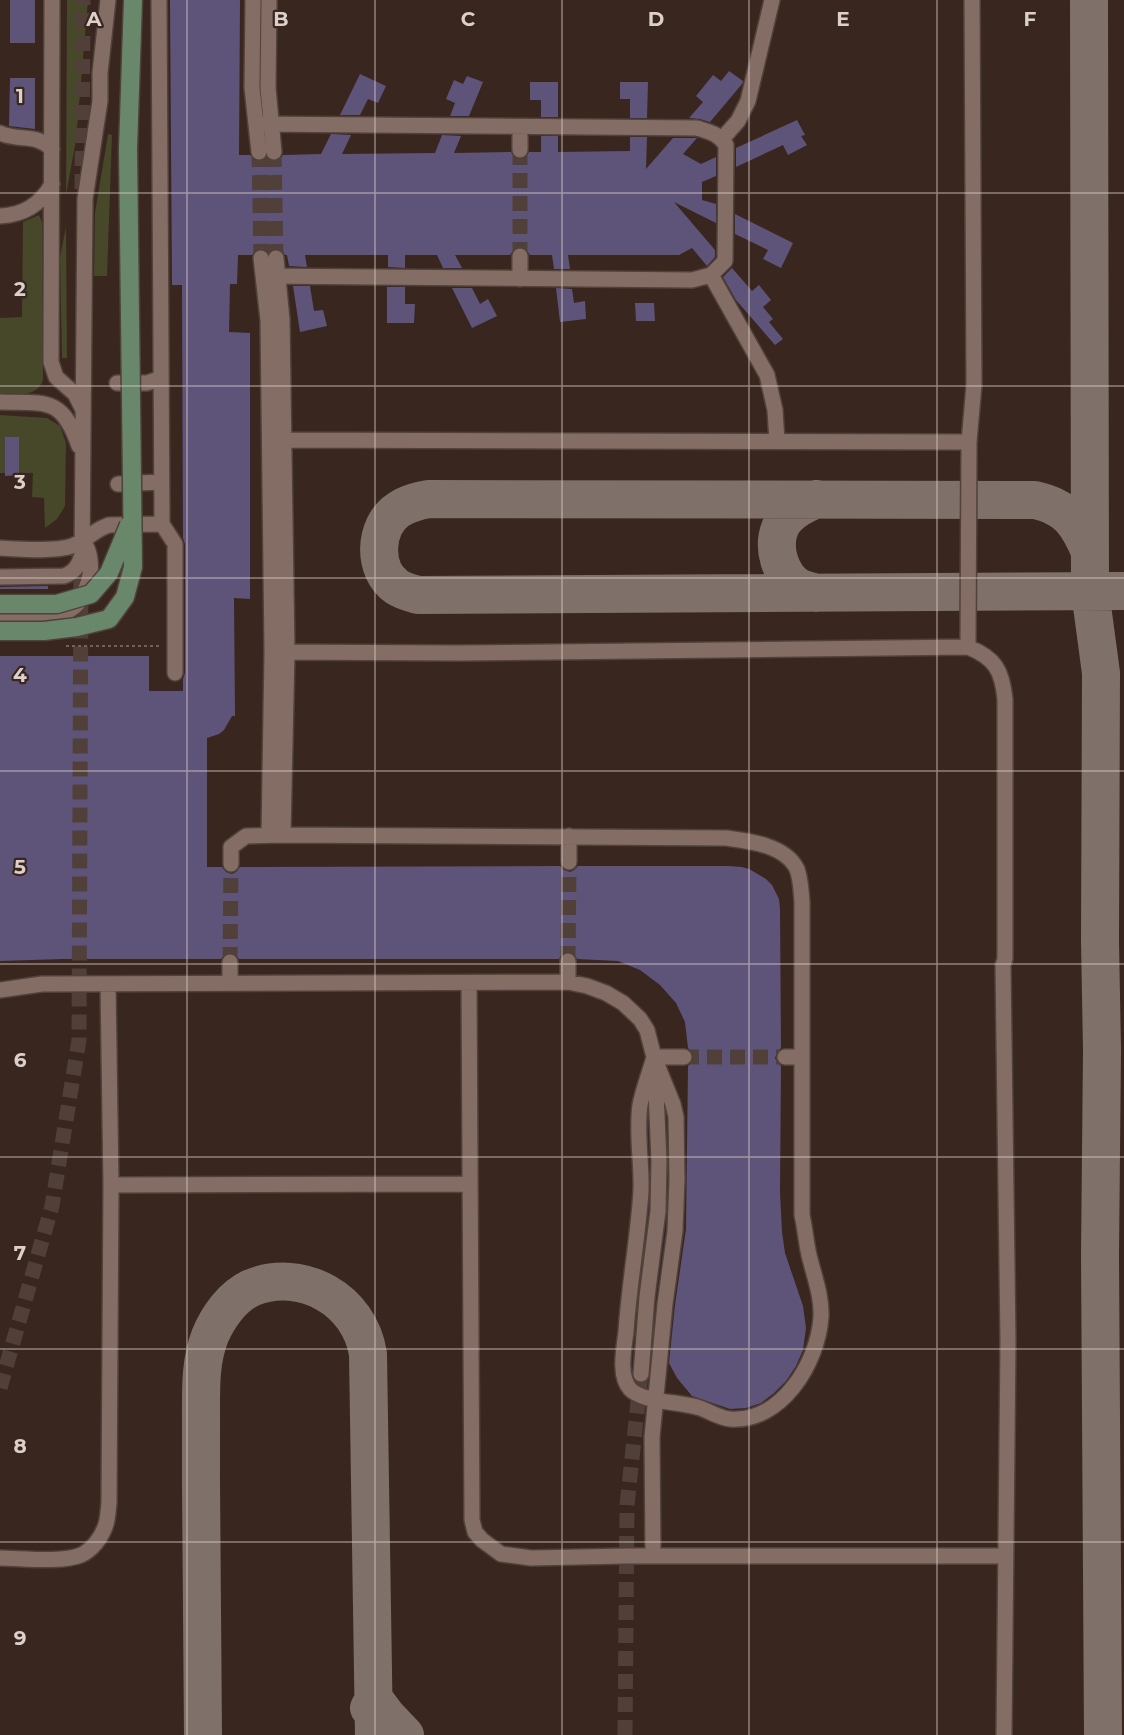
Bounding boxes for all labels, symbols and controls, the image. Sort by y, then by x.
text: A [85,7,102,31]
text: B [273,7,289,31]
text: C [461,7,476,31]
text: D [648,7,664,31]
text: E [836,7,850,31]
text: F [1024,7,1037,31]
text: 1 [16,84,24,108]
text: 2 [14,277,26,301]
text: 3 [13,470,26,494]
text: 4 [13,663,27,687]
text: 5 [14,855,26,879]
text: 6 [14,1048,27,1072]
text: 7 [14,1241,26,1265]
text: 8 [13,1434,27,1458]
text: 9 [14,1626,26,1650]

